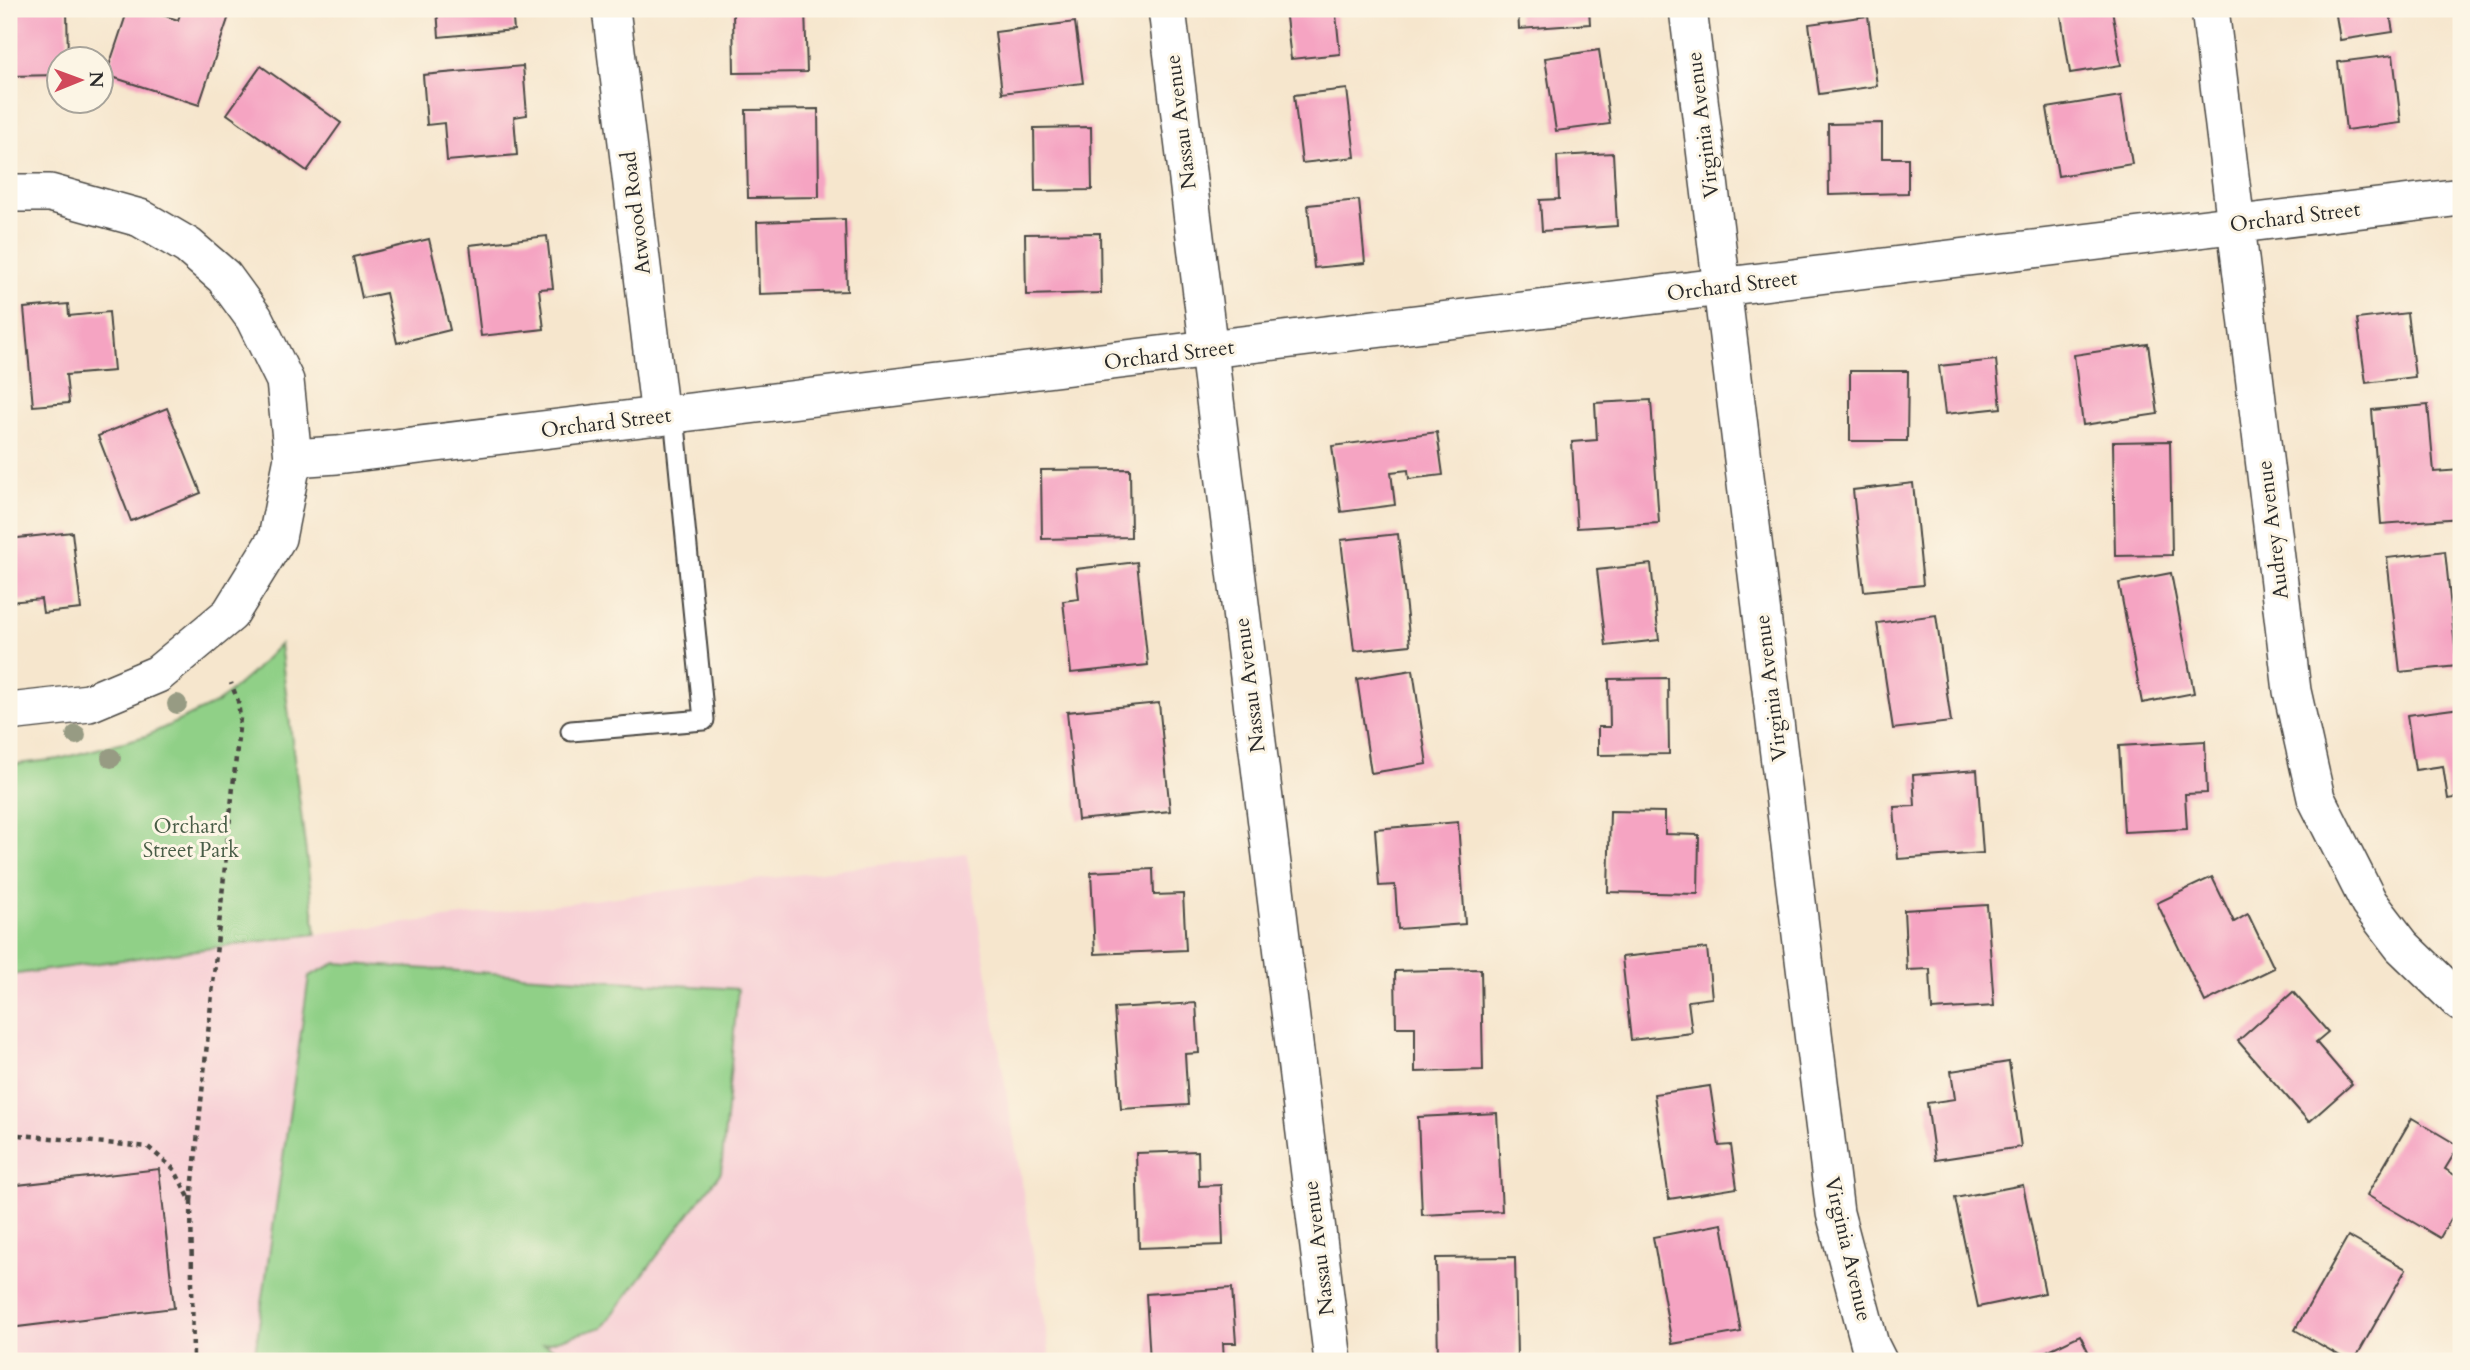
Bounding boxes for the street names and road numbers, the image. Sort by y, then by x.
street label: Virginia Avenue [1680,50,1726,200]
street label: Nassau Avenue [1158,53,1204,191]
street label: Atwood Road [614,150,658,276]
street label: Orchard Street [2228,195,2362,239]
street label: Orchard Street [1665,264,1799,308]
street label: Orchard Street [1102,333,1236,377]
street label: Orchard Street [539,401,673,445]
street label: Audrey Avenue [2250,459,2296,601]
street label: Virginia Avenue [1748,613,1794,763]
street label: Nassau Avenue [1227,616,1273,754]
street label: Virginia Avenue [1817,1174,1879,1324]
street label: Nassau Avenue [1296,1179,1342,1317]

